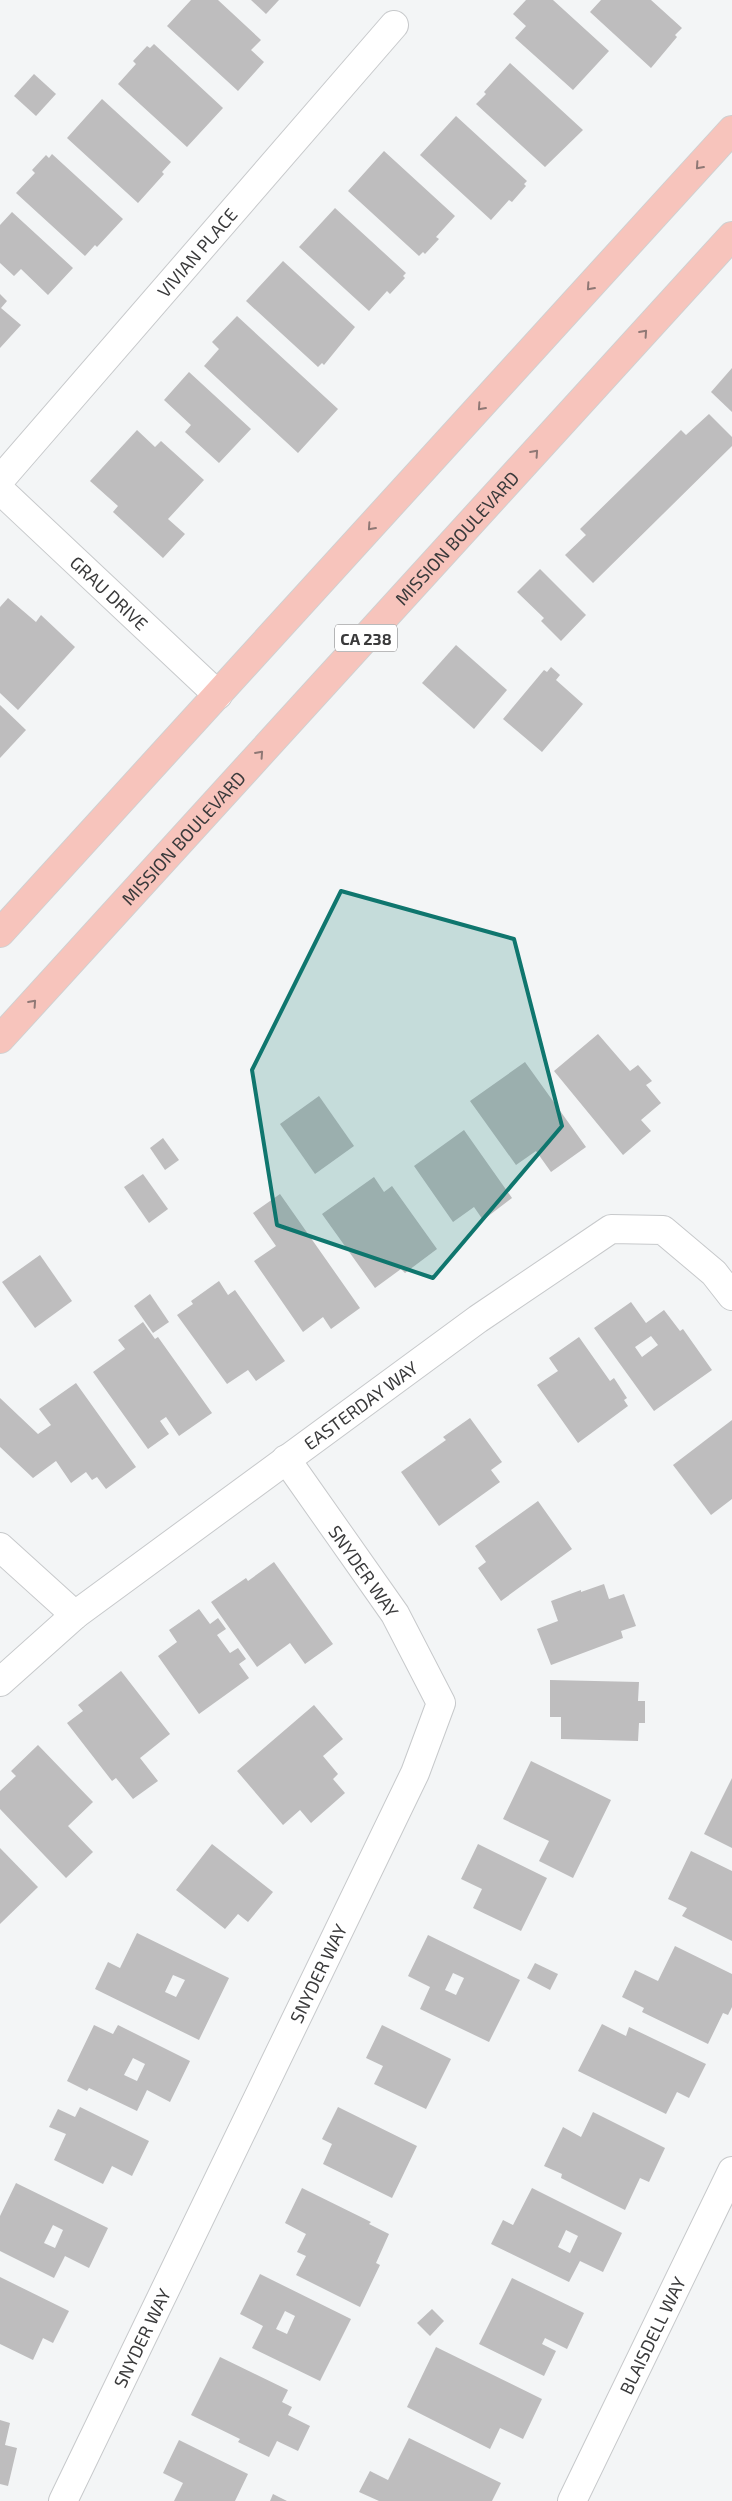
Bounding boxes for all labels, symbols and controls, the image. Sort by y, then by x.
one-way arrow [696,161,705,170]
street label: VIVIAN PLACE [152,203,242,301]
one-way arrow [587,281,596,290]
one-way arrow [638,329,647,338]
one-way arrow [477,401,486,410]
one-way arrow [529,449,538,458]
street label: MISSION BOULEVARD [390,466,523,609]
one-way arrow [368,522,377,531]
street label: GRAU DRIVE [66,551,153,634]
road number: CA 238 [335,624,397,651]
one-way arrow [255,751,264,760]
street label: MISSION BOULEVARD [117,766,250,909]
one-way arrow [27,1000,36,1009]
street label: EASTERDAY WAY [299,1356,423,1454]
street label: SNYDER WAY [324,1521,404,1622]
street label: SNYDER WAY [285,1920,352,2026]
street label: BLAISDELL WAY [615,2273,690,2398]
street label: SNYDER WAY [109,2284,175,2391]

